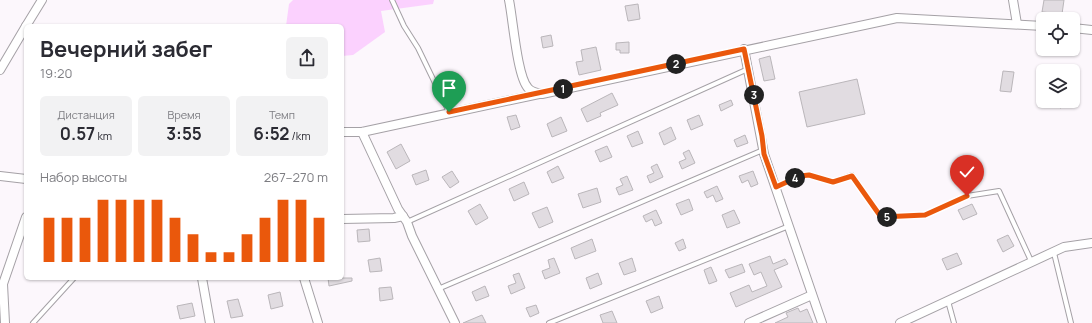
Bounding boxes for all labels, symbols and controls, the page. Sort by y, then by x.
map controls [1036,12,1080,108]
button: locate [1036,12,1080,56]
text: Вечерний забег [40,34,213,64]
button: share [286,37,328,79]
pin: 2 [666,54,686,74]
text: 2 [673,56,679,71]
text: 19:20 [40,64,72,82]
button: layers [1036,64,1080,108]
pin [432,71,466,112]
icon: arrive [438,77,460,99]
pin: 1 [553,79,573,99]
text: 1 [561,81,565,96]
pin: 3 [744,85,764,105]
text: 3 [751,87,757,102]
text: Дистанция [57,107,115,122]
text: Время [167,107,201,122]
text: Темп [269,107,295,122]
text: 0.57 [60,122,95,145]
text: 3:55 [166,122,202,145]
text: 6:52 [253,122,289,145]
text: km [95,128,112,143]
text: /km [289,128,311,143]
pin [950,155,984,196]
icon: check [956,161,978,183]
text: Набор высоты [40,168,127,186]
text: 267–270 m [264,168,328,186]
pin: 4 [785,168,805,188]
text: 4 [792,170,798,185]
pin: 5 [877,207,897,227]
text: 5 [884,209,890,224]

